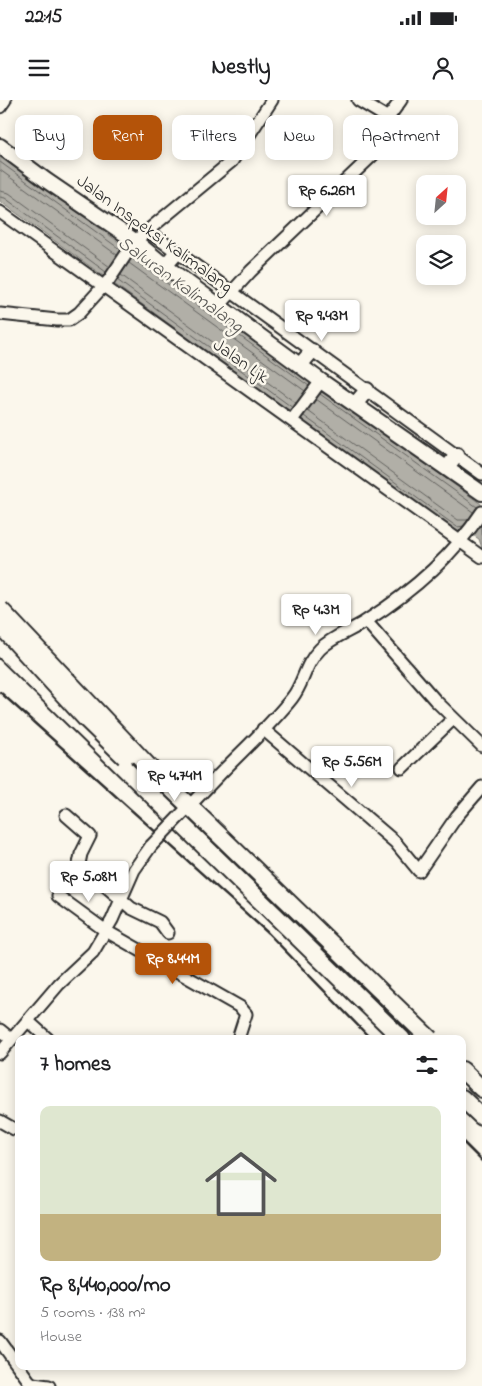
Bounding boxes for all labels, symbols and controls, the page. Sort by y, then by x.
text: 22:15 [25,4,62,31]
text: Nestly [211,52,271,84]
icon: menu [25,54,53,82]
icon: person [429,54,457,82]
chip: Buy [15,115,83,160]
chip: Rent [93,115,162,160]
chip: Filters [172,115,255,160]
chip: New [265,115,333,160]
chip: Apartment [343,115,458,160]
street label: Jalan Inspeksi Kalimalang [70,169,238,301]
pin: Rp 6.26M [275,174,379,217]
north arrow [416,175,466,225]
map controls [416,175,466,285]
text: Rp 6.26M [299,179,355,203]
water label: Saluran Kalimalang [111,230,249,341]
button: layers [416,235,466,285]
pin: Rp 9.43M [270,300,374,342]
text: Rp 9.43M [296,304,348,328]
street label: Jalan Ljk [207,333,273,391]
pin: Rp 4.3M [270,594,362,636]
text: Rp 4.3M [292,598,340,622]
pin: Rp 5.56M [300,746,404,788]
text: Rp 5.56M [322,750,382,774]
pin: Rp 4.74M [123,760,227,802]
text: Rp 4.74M [148,764,202,788]
pin: Rp 5.08M [37,860,141,903]
text: Rp 5.08M [61,865,117,889]
pin: Rp 8.44M [121,942,225,985]
text: Rp 8.44M [146,947,200,971]
text: 7 homes [40,1050,111,1080]
icon: filters [413,1051,441,1079]
icon: home [196,1139,286,1229]
text: Rp 8,440,000/mo [40,1271,171,1301]
text: 5 rooms · 138 m² [40,1301,146,1325]
text: House [40,1325,82,1349]

